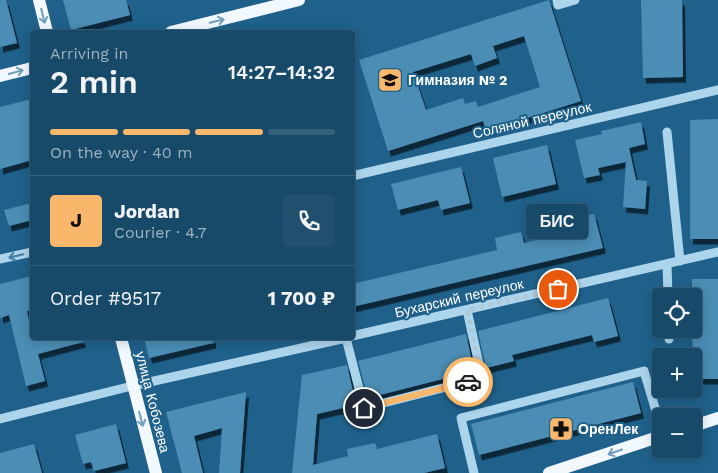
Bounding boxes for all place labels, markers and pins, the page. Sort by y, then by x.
school or university icon: Гимназия № 2 [377,67,403,93]
place label: Гимназия № 2 [408,72,507,88]
callout: БИС [527,204,589,239]
pin [537,268,579,310]
pin [343,387,385,429]
pharmacy icon: ОренЛек [548,416,574,442]
place label: ОренЛек [578,421,639,437]

